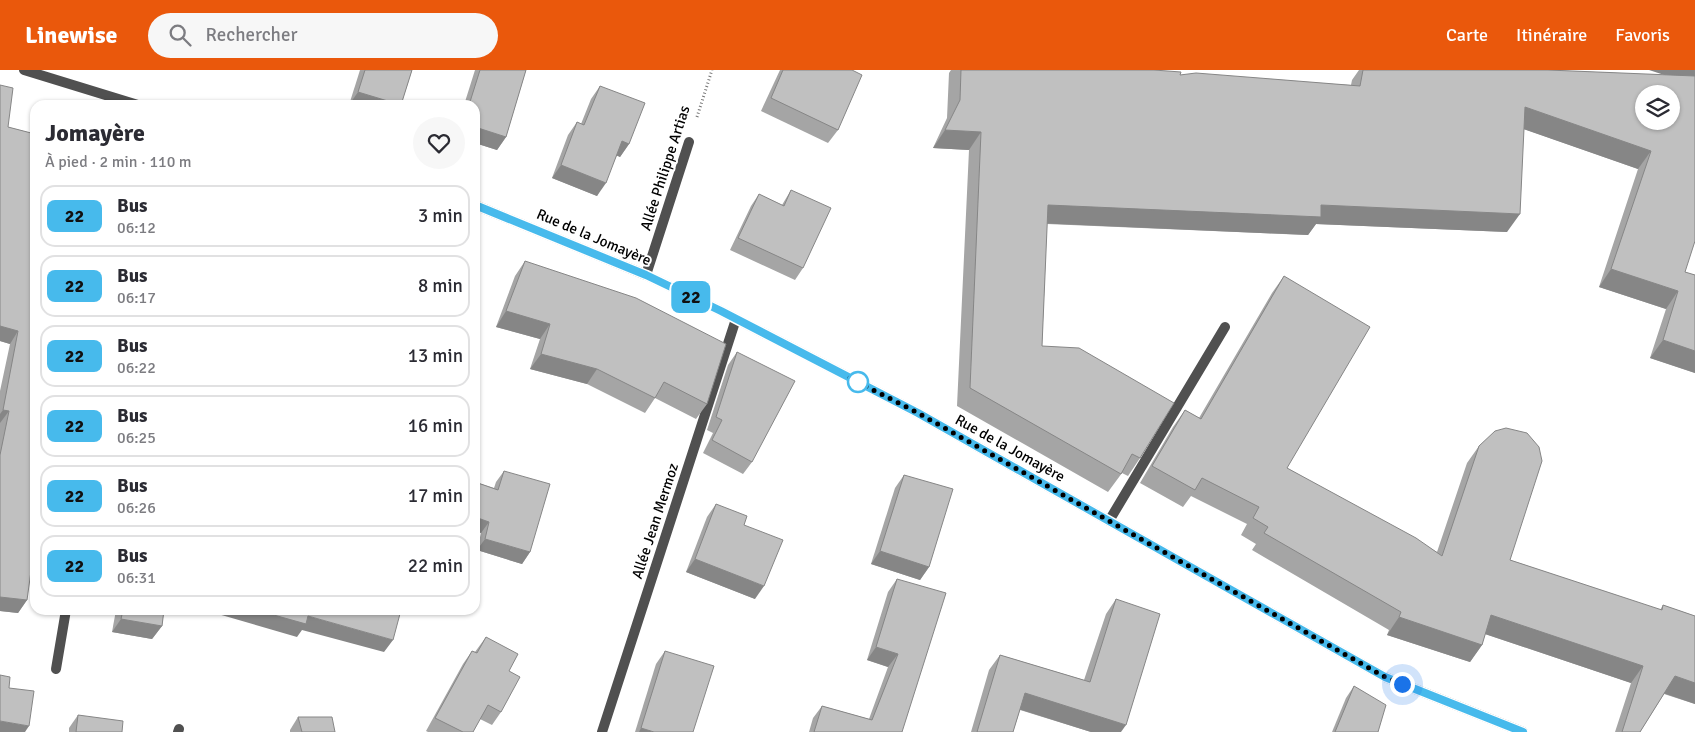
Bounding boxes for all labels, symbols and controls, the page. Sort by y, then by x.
search box [148,13,498,58]
text: Linewise [25,20,118,50]
icon: search [166,21,194,49]
text: Rechercher [206,23,297,47]
text: Carte [1446,24,1488,46]
text: Itinéraire [1516,24,1587,46]
text: Favoris [1615,24,1670,46]
map controls [1635,85,1680,130]
button: layers [1635,85,1680,130]
street label: Allée Philippe Artias [636,103,694,233]
button: heart [413,117,465,169]
text: Jomayère [45,118,145,148]
text: À pied · 2 min · 110 m [45,152,192,172]
text: Bus [117,194,148,218]
text: 3 min [418,204,463,228]
text: 22 [65,205,84,227]
street label: Rue de la Jomayère [534,205,654,269]
text: 06:12 [117,218,156,238]
text: Bus [117,264,148,288]
text: 8 min [418,274,463,298]
text: 22 [65,275,84,297]
line badge: 22 [668,281,714,313]
text: 22 [681,286,701,308]
text: 06:17 [117,288,156,308]
text: Bus [117,334,148,358]
text: 13 min [408,344,463,368]
text: 22 [65,345,84,367]
text: 06:22 [117,358,156,378]
unlabelled marker [847,371,869,393]
text: Bus [117,404,148,428]
street label: Rue de la Jomayère [952,410,1068,486]
text: 16 min [408,414,463,438]
text: 22 [65,415,84,437]
text: 06:25 [117,428,156,448]
street label: Allée Jean Mermoz [628,461,682,581]
text: Bus [117,474,148,498]
text: 17 min [408,484,463,508]
text: 22 [65,485,84,507]
text: 06:26 [117,498,156,518]
text: Bus [117,544,148,568]
text: 22 min [408,554,463,578]
text: 22 [65,555,84,577]
text: 06:31 [117,568,156,588]
your location [1390,672,1415,697]

